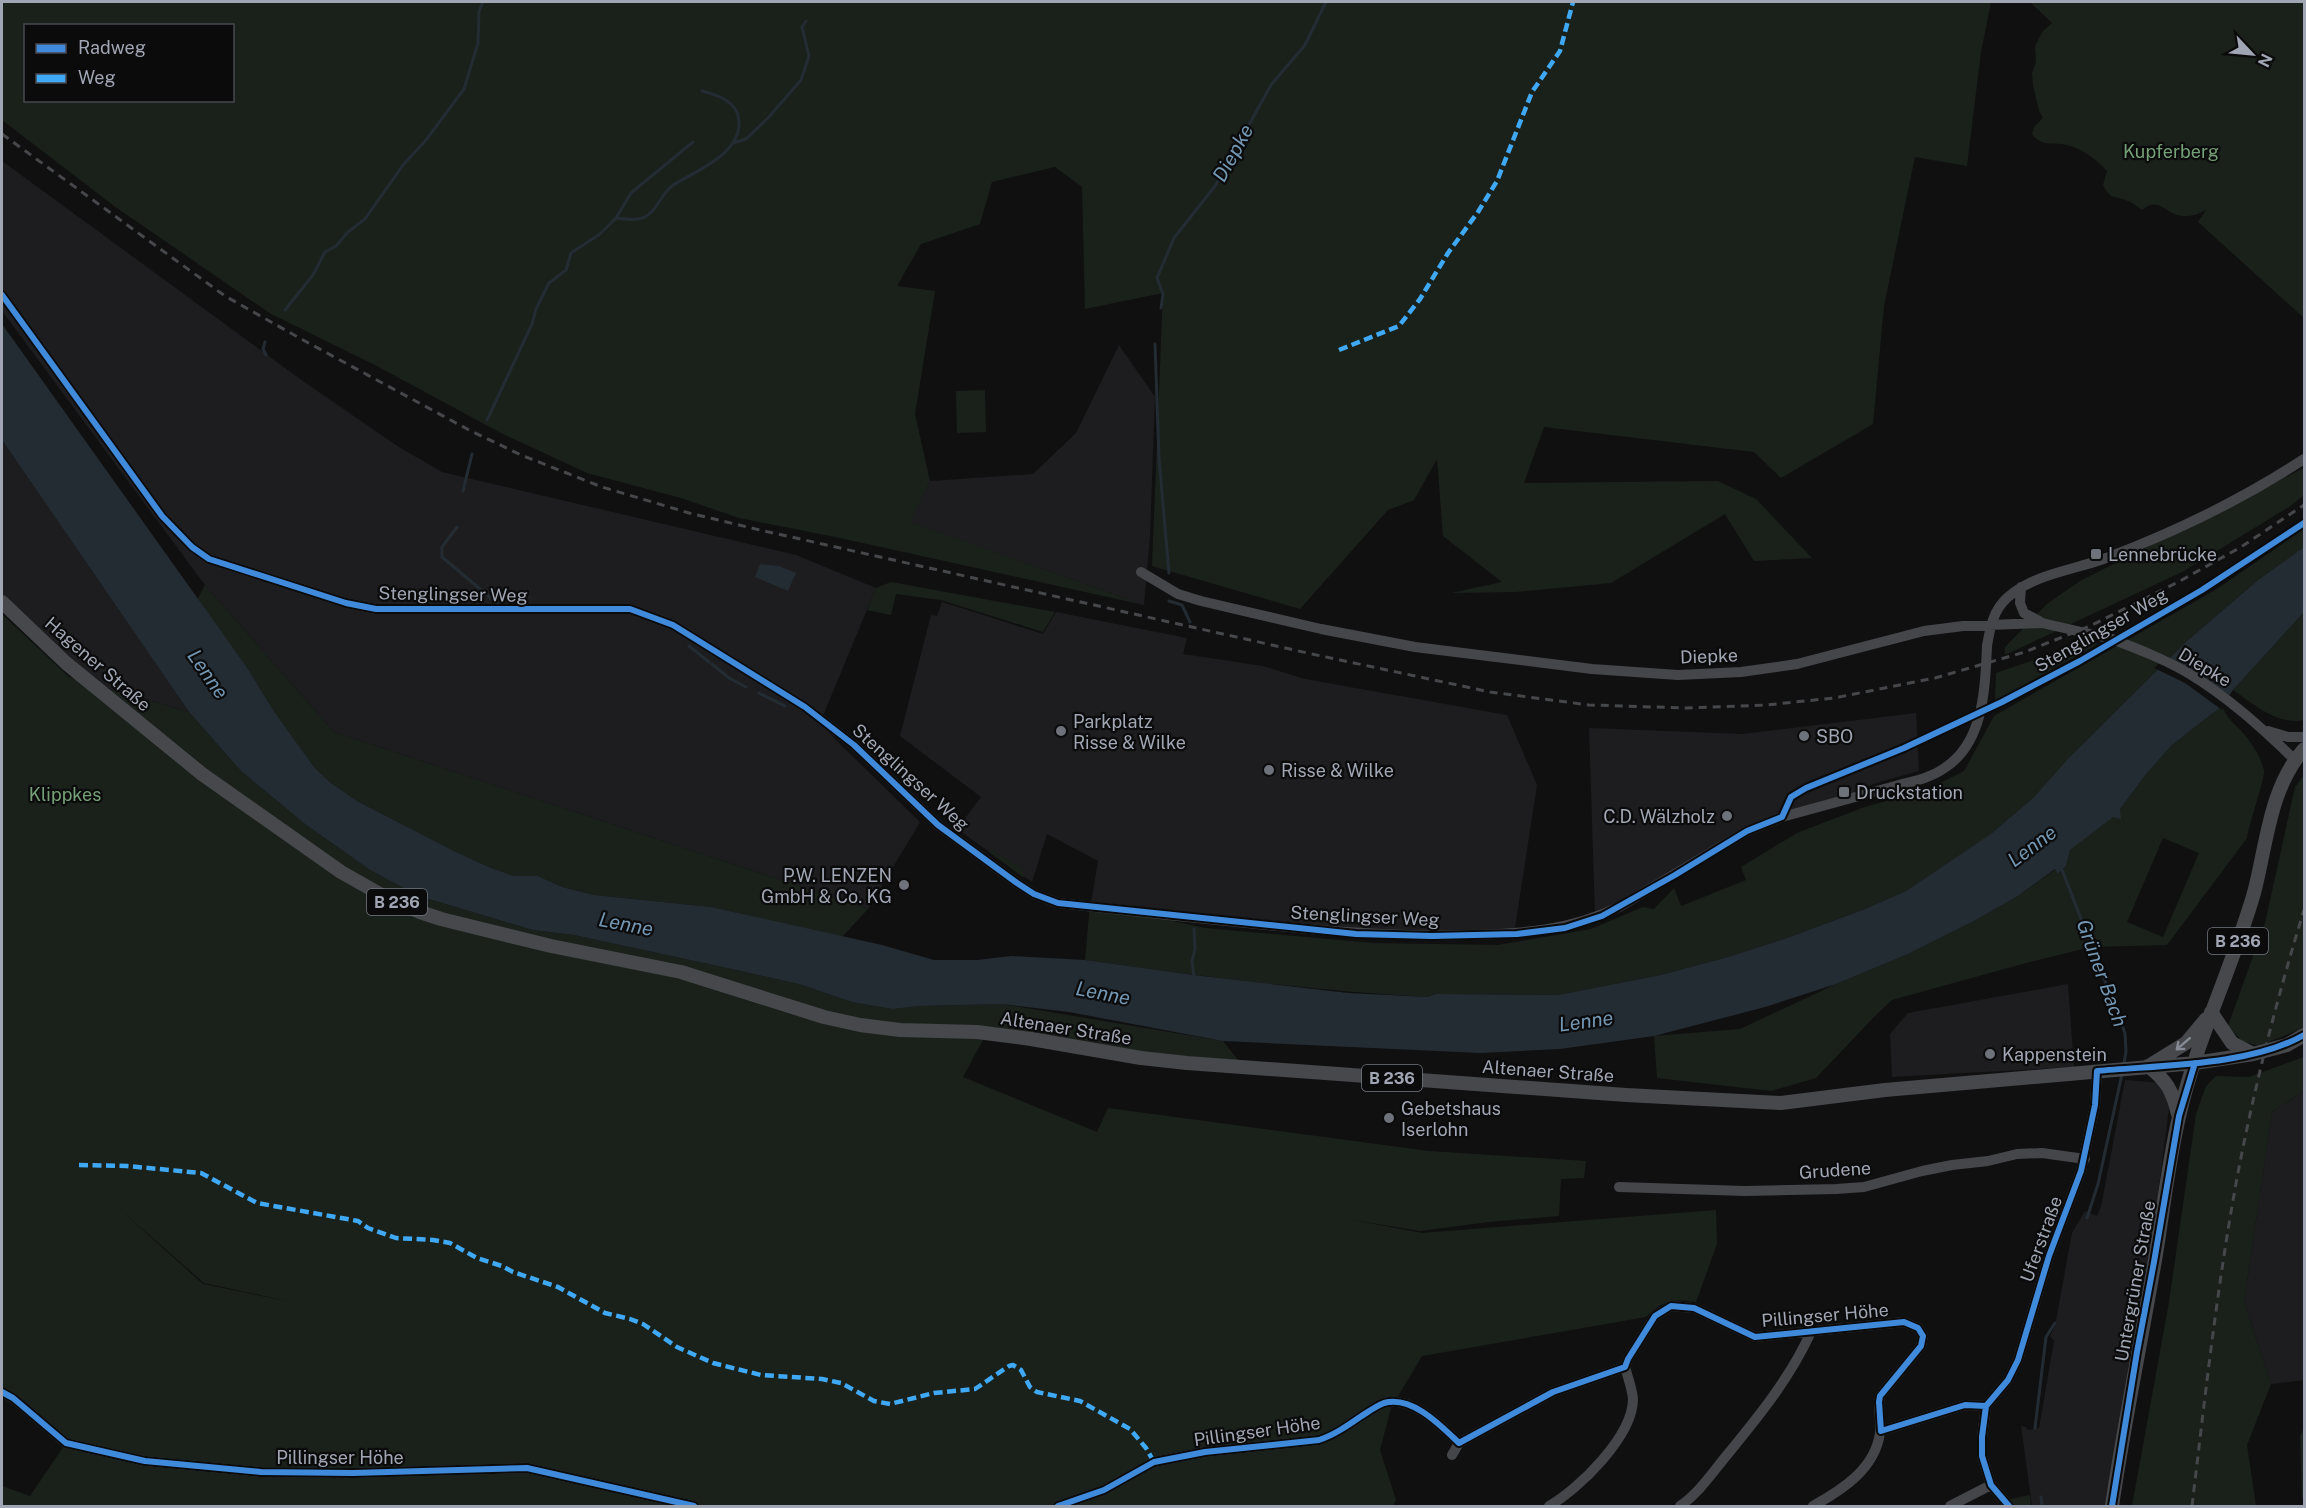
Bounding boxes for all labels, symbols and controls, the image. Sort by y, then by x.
legend [24,24,234,102]
north arrow [2222,24,2282,84]
text: Radweg [78,37,146,58]
text: N [2254,51,2276,70]
text: Weg [78,67,116,88]
water label: Diepke [1207,120,1259,186]
park label: Kupferberg [2123,141,2219,162]
place label: Lennebrücke [2108,544,2217,565]
marker: Lennebrücke [2089,547,2103,561]
street label: Stenglingser Weg [378,582,528,606]
street label: Stenglingser Weg [2031,584,2171,676]
street label: Hagener Straße [41,612,155,716]
street label: Diepke [2175,643,2235,691]
street label: Diepke [1680,644,1738,668]
water label: Lenne [182,645,234,703]
place label: Parkplatz Risse & Wilke [1073,711,1186,753]
street label: Stenglingser Weg [848,719,974,835]
marker: Parkplatz Risse & Wilke [1054,724,1068,738]
place label: SBO [1816,726,1853,747]
marker: SBO [1797,729,1811,743]
place label: Risse & Wilke [1281,760,1394,781]
marker: Risse & Wilke [1262,763,1276,777]
place label: Druckstation [1856,782,1963,803]
park label: Klippkes [29,784,101,805]
marker: Druckstation [1837,785,1851,799]
place label: C.D. Wälzholz [1603,806,1715,827]
marker: C.D. Wälzholz [1720,809,1734,823]
water label: Lenne [2003,820,2061,872]
place label: P.W. LENZEN GmbH & Co. KG [761,865,892,907]
marker: P.W. LENZEN GmbH & Co. KG [897,878,911,892]
road number: B 236 [367,889,427,915]
street label: Stenglingser Weg [1290,902,1440,930]
water label: Lenne [597,907,655,941]
water label: Grüner Bach [2071,916,2133,1030]
road number: B 236 [2208,928,2268,954]
water label: Lenne [1074,976,1132,1010]
water label: Lenne [1557,1005,1615,1037]
street label: Altenaer Straße [999,1007,1133,1049]
one-way arrow [2176,1037,2191,1051]
place label: Kappenstein [2002,1044,2107,1065]
marker: Kappenstein [1983,1047,1997,1061]
street label: Altenaer Straße [1481,1056,1615,1086]
road number: B 236 [1362,1065,1422,1091]
place label: Gebetshaus Iserlohn [1401,1098,1501,1140]
marker: Gebetshaus Iserlohn [1382,1111,1396,1125]
street label: Grudene [1798,1157,1872,1183]
street label: Uferstraße [2016,1193,2066,1285]
street label: Untergrüner Straße [2110,1199,2160,1363]
street label: Pillingser Höhe [1761,1299,1889,1331]
street label: Pillingser Höhe [1192,1412,1322,1450]
street label: Pillingser Höhe [276,1447,404,1468]

